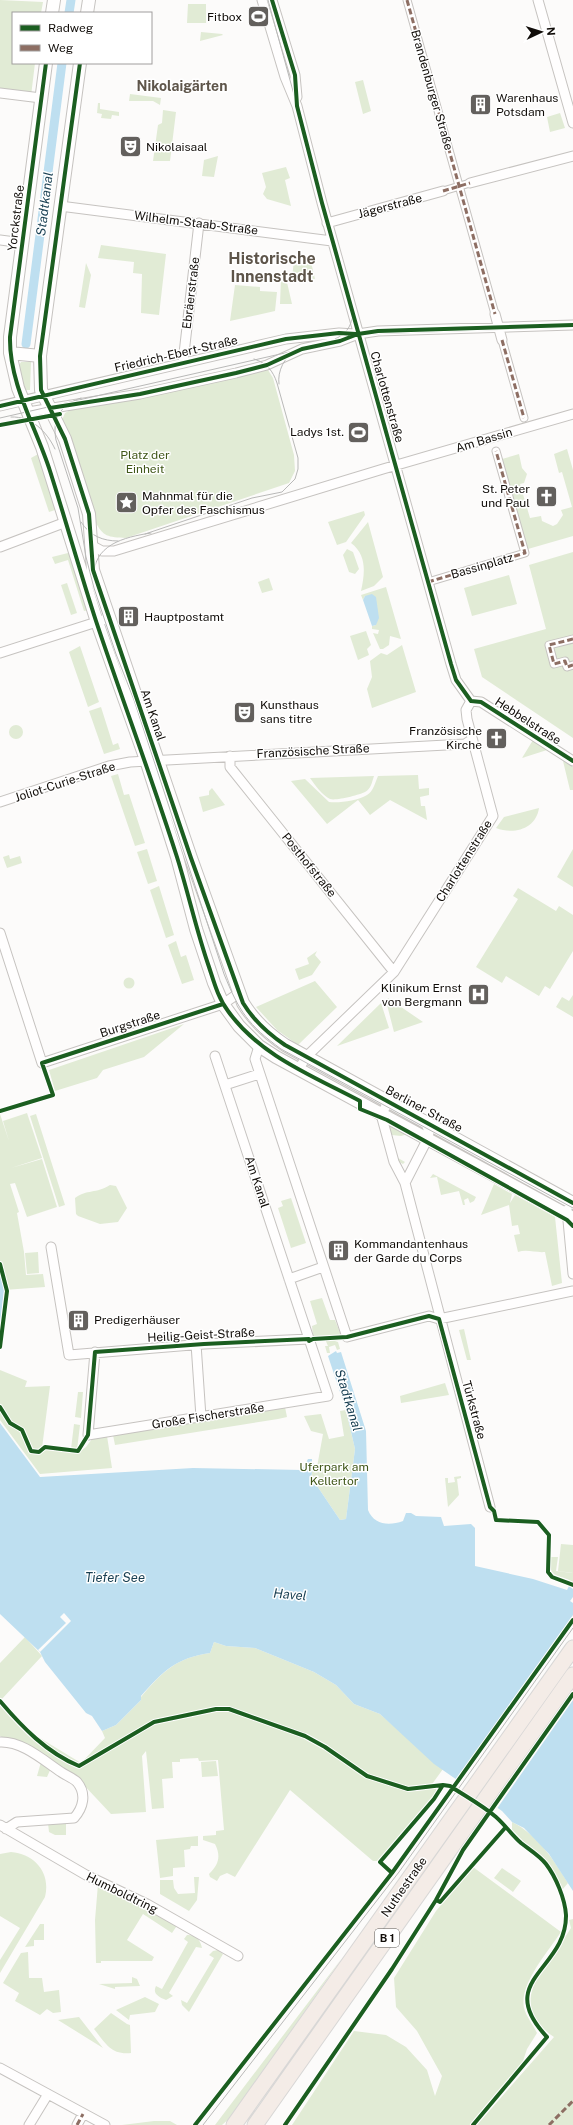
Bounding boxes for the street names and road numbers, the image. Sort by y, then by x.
street label: Brandenburger Straße [408,28,456,152]
street label: Yorckstraße [5,184,27,252]
street label: Jägerstraße [357,191,424,221]
street label: Wilhelm-Staab-Straße [133,208,259,238]
street label: Ebräerstraße [180,256,202,330]
street label: Friedrich-Ebert-Straße [113,333,239,375]
street label: Charlottenstraße [367,350,407,444]
street label: Am Bassin [454,425,514,455]
street label: Bassinplatz [449,550,515,582]
street label: Am Kanal [138,687,168,743]
street label: Hebbelstraße [492,694,564,748]
street label: Französische Straße [256,741,370,761]
street label: Joliot-Curie-Straße [13,759,117,805]
street label: Charlottenstraße [433,817,495,905]
street label: Posthofstraße [279,830,339,900]
street label: Burgstraße [98,1008,162,1040]
street label: Berliner Straße [383,1083,465,1135]
street label: Am Kanal [242,1154,272,1210]
street label: Heilig-Geist-Straße [147,1325,255,1345]
street label: Türkstraße [459,1379,489,1441]
street label: Große Fischerstraße [151,1400,265,1432]
street label: Nuthestraße [378,1854,430,1920]
street label: Humboldtring [84,1870,160,1916]
road number: B 1 [375,1929,399,1947]

